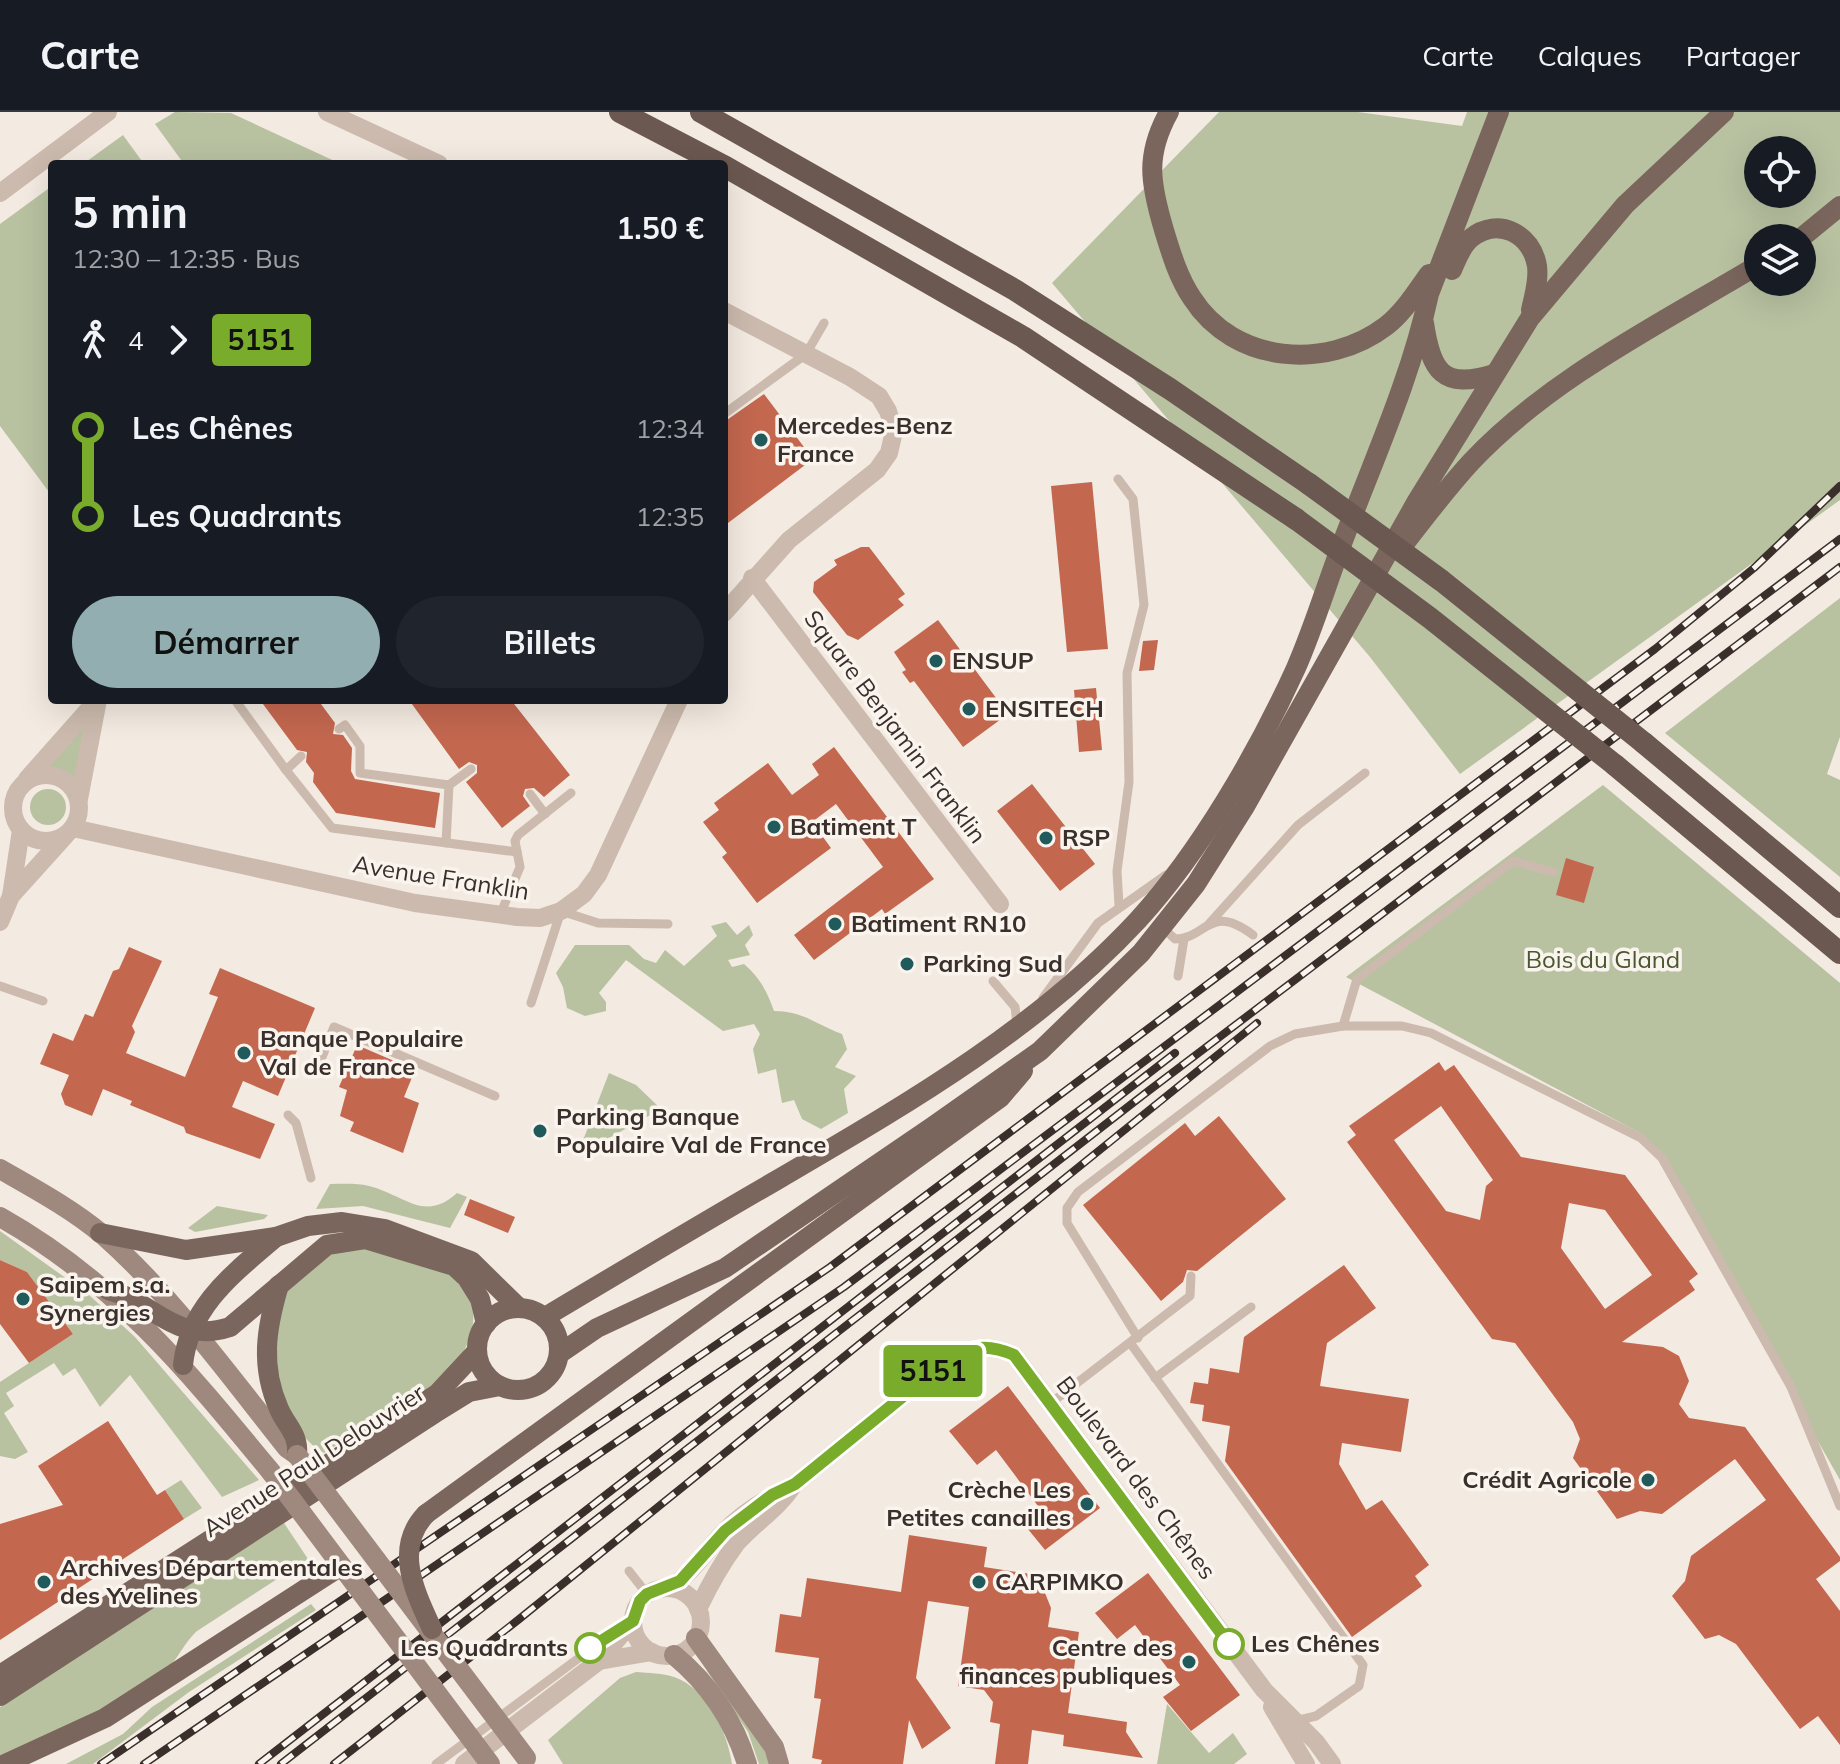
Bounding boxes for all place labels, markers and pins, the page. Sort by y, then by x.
place label: Mercedes-Benz France [777,410,953,468]
marker: Mercedes-Benz France [752,431,770,449]
place label: ENSUP [952,645,1034,675]
marker: ENSUP [927,652,945,670]
place label: ENSITECH [985,693,1104,723]
marker: ENSITECH [960,700,978,718]
place label: Batiment T [790,811,917,841]
marker: Batiment T [765,818,783,836]
place label: RSP [1062,822,1110,852]
marker: RSP [1037,829,1055,847]
place label: Batiment RN10 [851,908,1026,938]
marker: Batiment RN10 [826,915,844,933]
place label: Parking Sud [923,948,1063,978]
marker: Parking Sud [898,955,916,973]
place label: Banque Populaire Val de France [259,1023,463,1081]
marker: Banque Populaire Val de France [235,1044,253,1062]
place label: Parking Banque Populaire Val de France [556,1101,827,1159]
marker: Parking Banque Populaire Val de France [531,1122,549,1140]
place label: Saipem s.a. Synergies [39,1269,170,1327]
marker: Saipem s.a. Synergies [14,1290,32,1308]
place label: Crédit Agricole [1462,1464,1632,1494]
marker: Crédit Agricole [1639,1471,1657,1489]
place label: Crèche Les Petites canailles [886,1474,1071,1532]
marker: Crèche Les Petites canailles [1078,1495,1096,1513]
place label: Archives Départementales des Yvelines [60,1552,363,1610]
place label: CARPIMKO [995,1566,1124,1596]
marker: Archives Départementales des Yvelines [35,1573,53,1591]
marker: CARPIMKO [970,1573,988,1591]
place label: Les Chênes [1251,1628,1380,1658]
marker: Les Chênes [1214,1629,1244,1659]
place label: Les Quadrants [400,1632,568,1662]
place label: Centre des finances publiques [960,1632,1173,1690]
marker: Les Quadrants [575,1633,605,1663]
marker: Centre des finances publiques [1180,1653,1198,1671]

